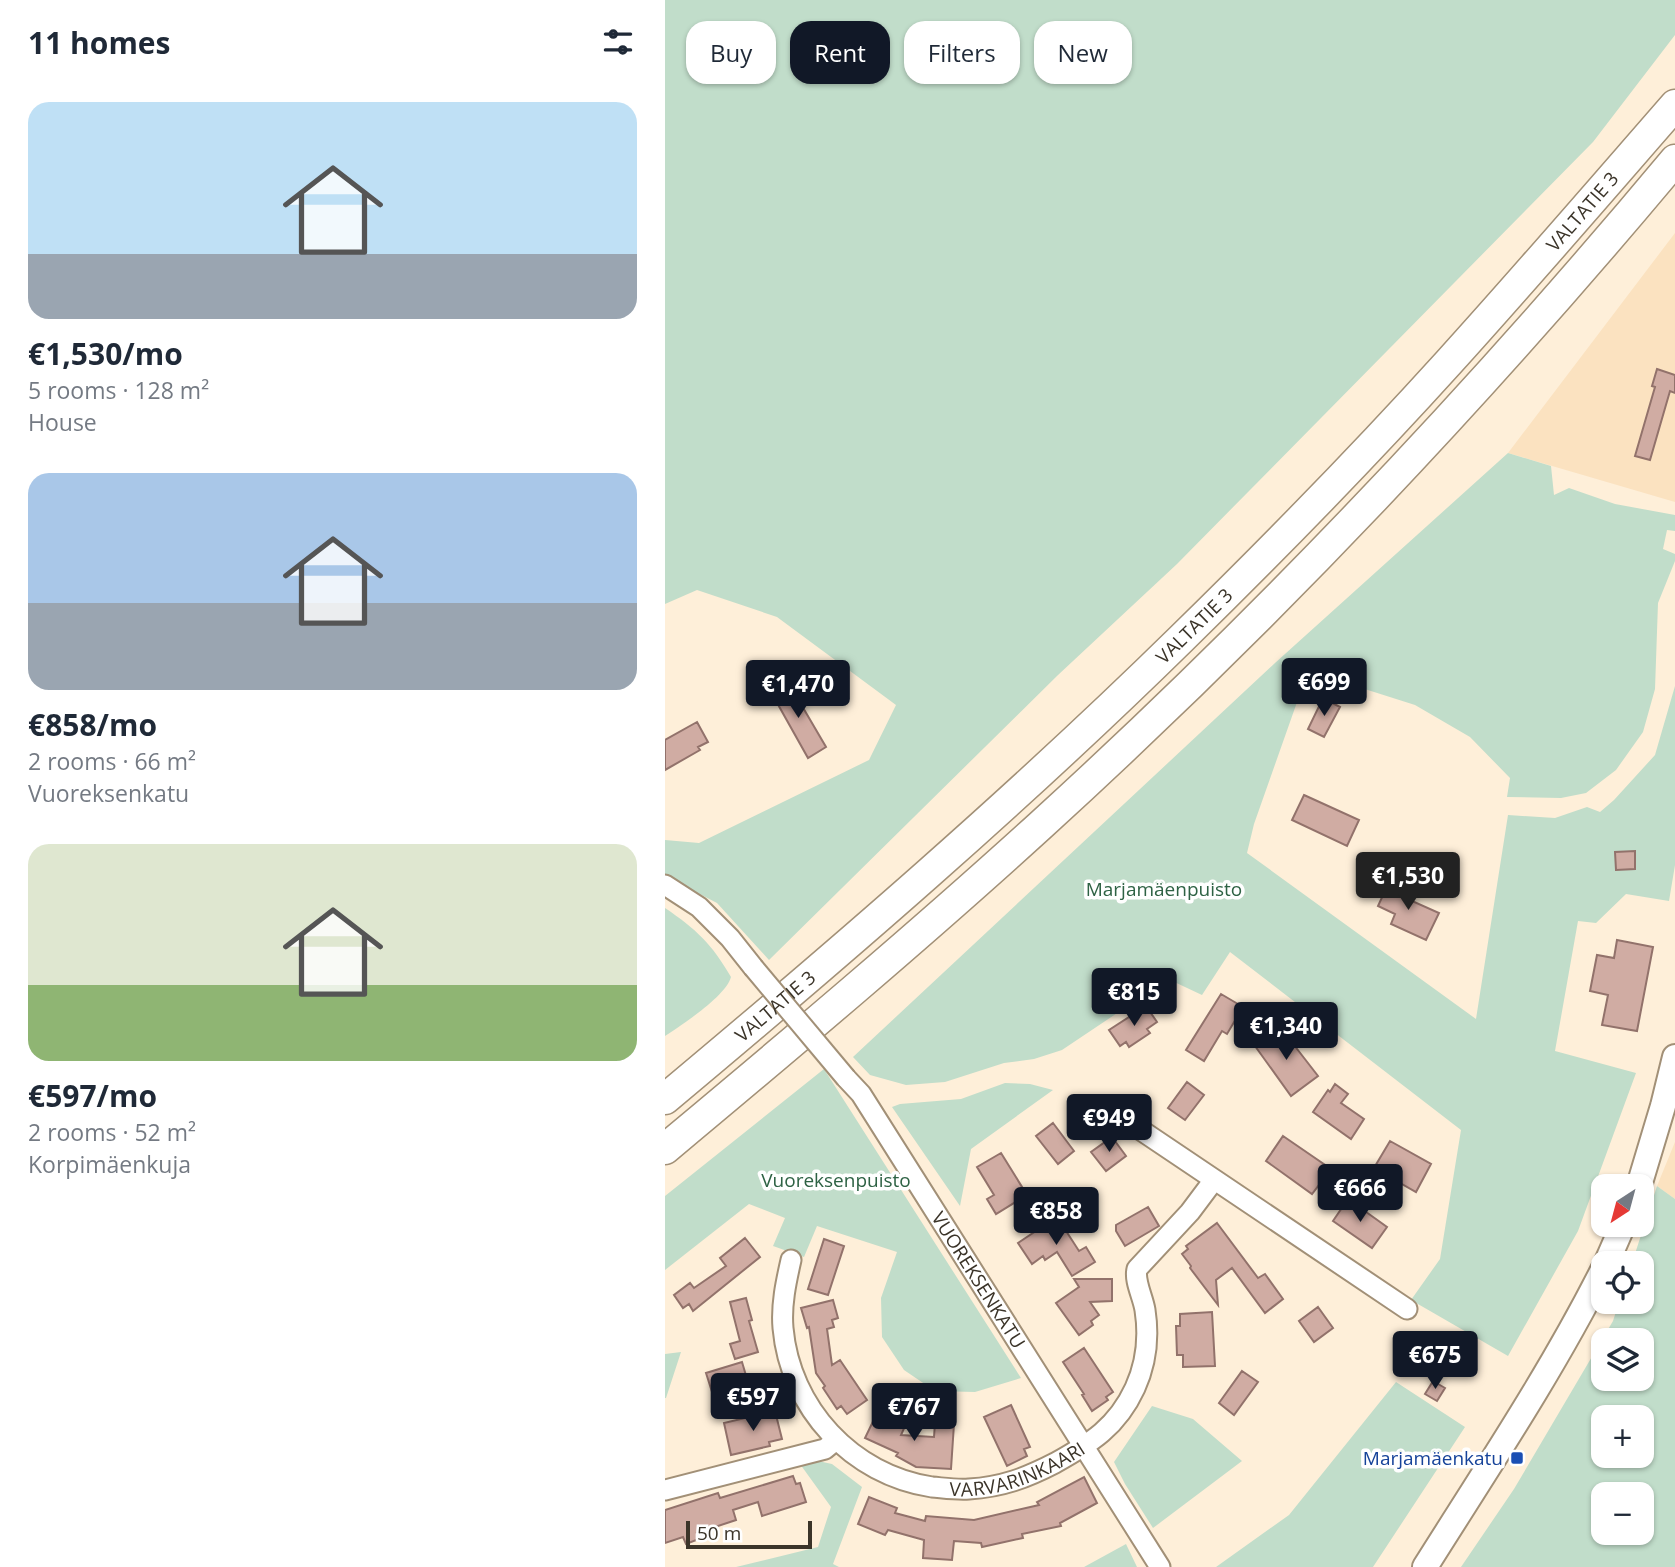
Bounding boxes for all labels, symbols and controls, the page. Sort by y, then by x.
chip: Buy [686,21,776,84]
chip: Rent [790,21,890,84]
chip: Filters [904,21,1020,84]
chip: New [1034,21,1132,84]
text: 11 homes [28,22,171,63]
icon: filters [599,23,637,61]
icon: home [270,147,396,273]
street label: VALTATIE 3 [1540,166,1624,257]
text: €1,530/mo [28,333,183,374]
text: 5 rooms · 128 m² [28,374,209,406]
text: House [28,406,97,438]
icon: home [270,518,396,644]
street label: VALTATIE 3 [1150,582,1238,670]
pin: €699 [1283,658,1365,718]
pin: €1,470 [741,660,855,720]
text: €699 [1298,665,1350,697]
text: €1,470 [762,667,834,699]
text: €858/mo [28,704,157,745]
text: 2 rooms · 66 m² [28,745,196,777]
text: Vuoreksenkatu [28,777,189,809]
pin: €1,530 [1351,852,1465,912]
text: €1,530 [1372,859,1444,891]
park label: Marjamäenpuisto [1086,876,1242,902]
icon: home [270,889,396,1015]
street label: VALTATIE 3 [729,965,821,1048]
pin: €815 [1093,968,1175,1028]
text: €815 [1108,975,1160,1007]
pin: €1,340 [1229,1002,1343,1062]
text: €1,340 [1250,1009,1322,1041]
text: €597/mo [28,1075,157,1116]
pin: €949 [1068,1094,1150,1154]
text: €949 [1083,1101,1135,1133]
text: 2 rooms · 52 m² [28,1116,196,1148]
text: Korpimäenkuja [28,1148,191,1180]
pin: €666 [1319,1164,1401,1224]
park label: Vuoreksenpuisto [761,1167,911,1193]
text: €666 [1334,1171,1386,1203]
north arrow [1591,1174,1654,1237]
map controls [1591,1174,1654,1545]
pin: €858 [1015,1188,1097,1247]
text: €858 [1030,1194,1082,1226]
street label: VUOREKSENKATU [926,1207,1032,1353]
button: locate [1591,1251,1654,1314]
button: layers [1591,1328,1654,1391]
pin: €675 [1394,1332,1476,1391]
text: €675 [1409,1338,1461,1370]
pin: €597 [712,1374,794,1433]
text: €597 [727,1380,779,1412]
pin: €767 [873,1384,955,1443]
text: €767 [888,1390,940,1422]
button: + [1591,1405,1654,1468]
street label: VARVARINKAARI [949,1436,1090,1502]
place label: Marjamäenkatu [1363,1445,1503,1471]
marker: Marjamäenkatu [1509,1450,1525,1466]
button: − [1591,1482,1654,1545]
scale bar [686,1518,812,1550]
text: 50 m [697,1520,741,1546]

